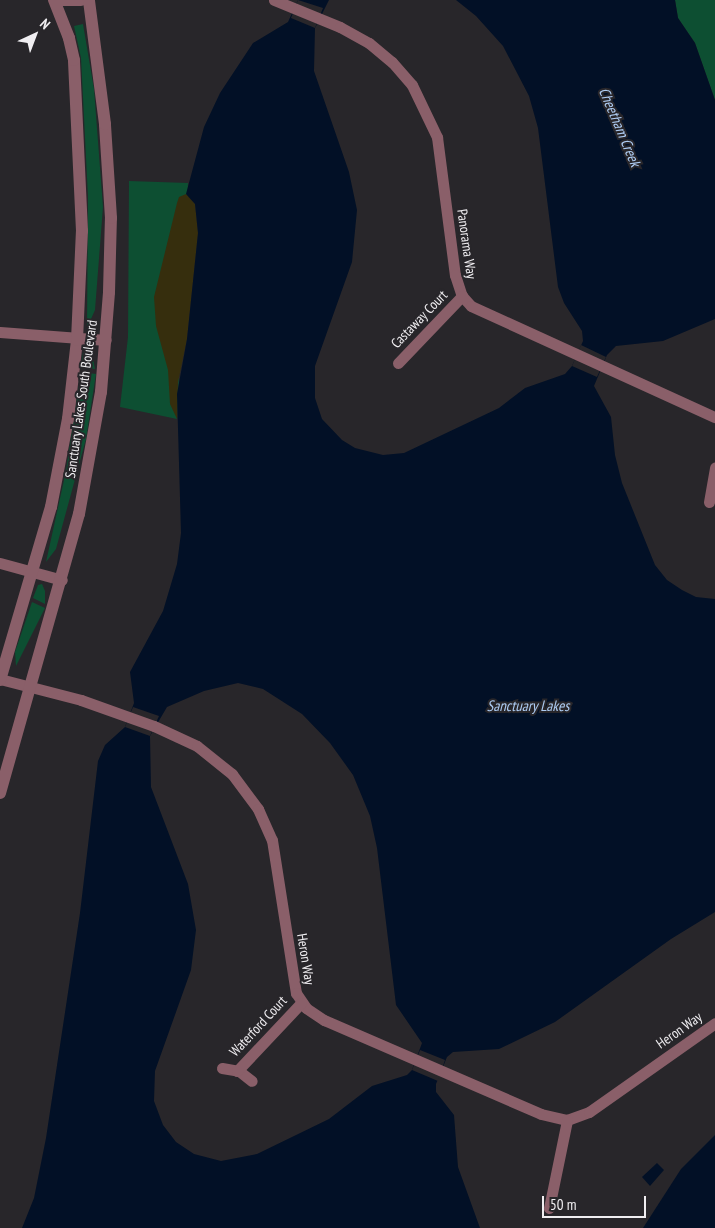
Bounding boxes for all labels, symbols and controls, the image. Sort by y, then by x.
north arrow [10,10,60,60]
text: N [36,15,54,33]
water label: Cheetham Creek [595,85,645,169]
street label: Panorama Way [454,208,480,280]
street label: Castaway Court [387,286,451,352]
street label: Sanctuary Lakes South Boulevard [62,319,100,479]
water label: Sanctuary Lakes [487,697,569,715]
street label: Heron Way [294,932,318,986]
street label: Waterford Court [226,992,290,1060]
street label: Heron Way [653,1008,705,1052]
scale bar [545,1186,649,1218]
text: 50 m [550,1195,576,1214]

